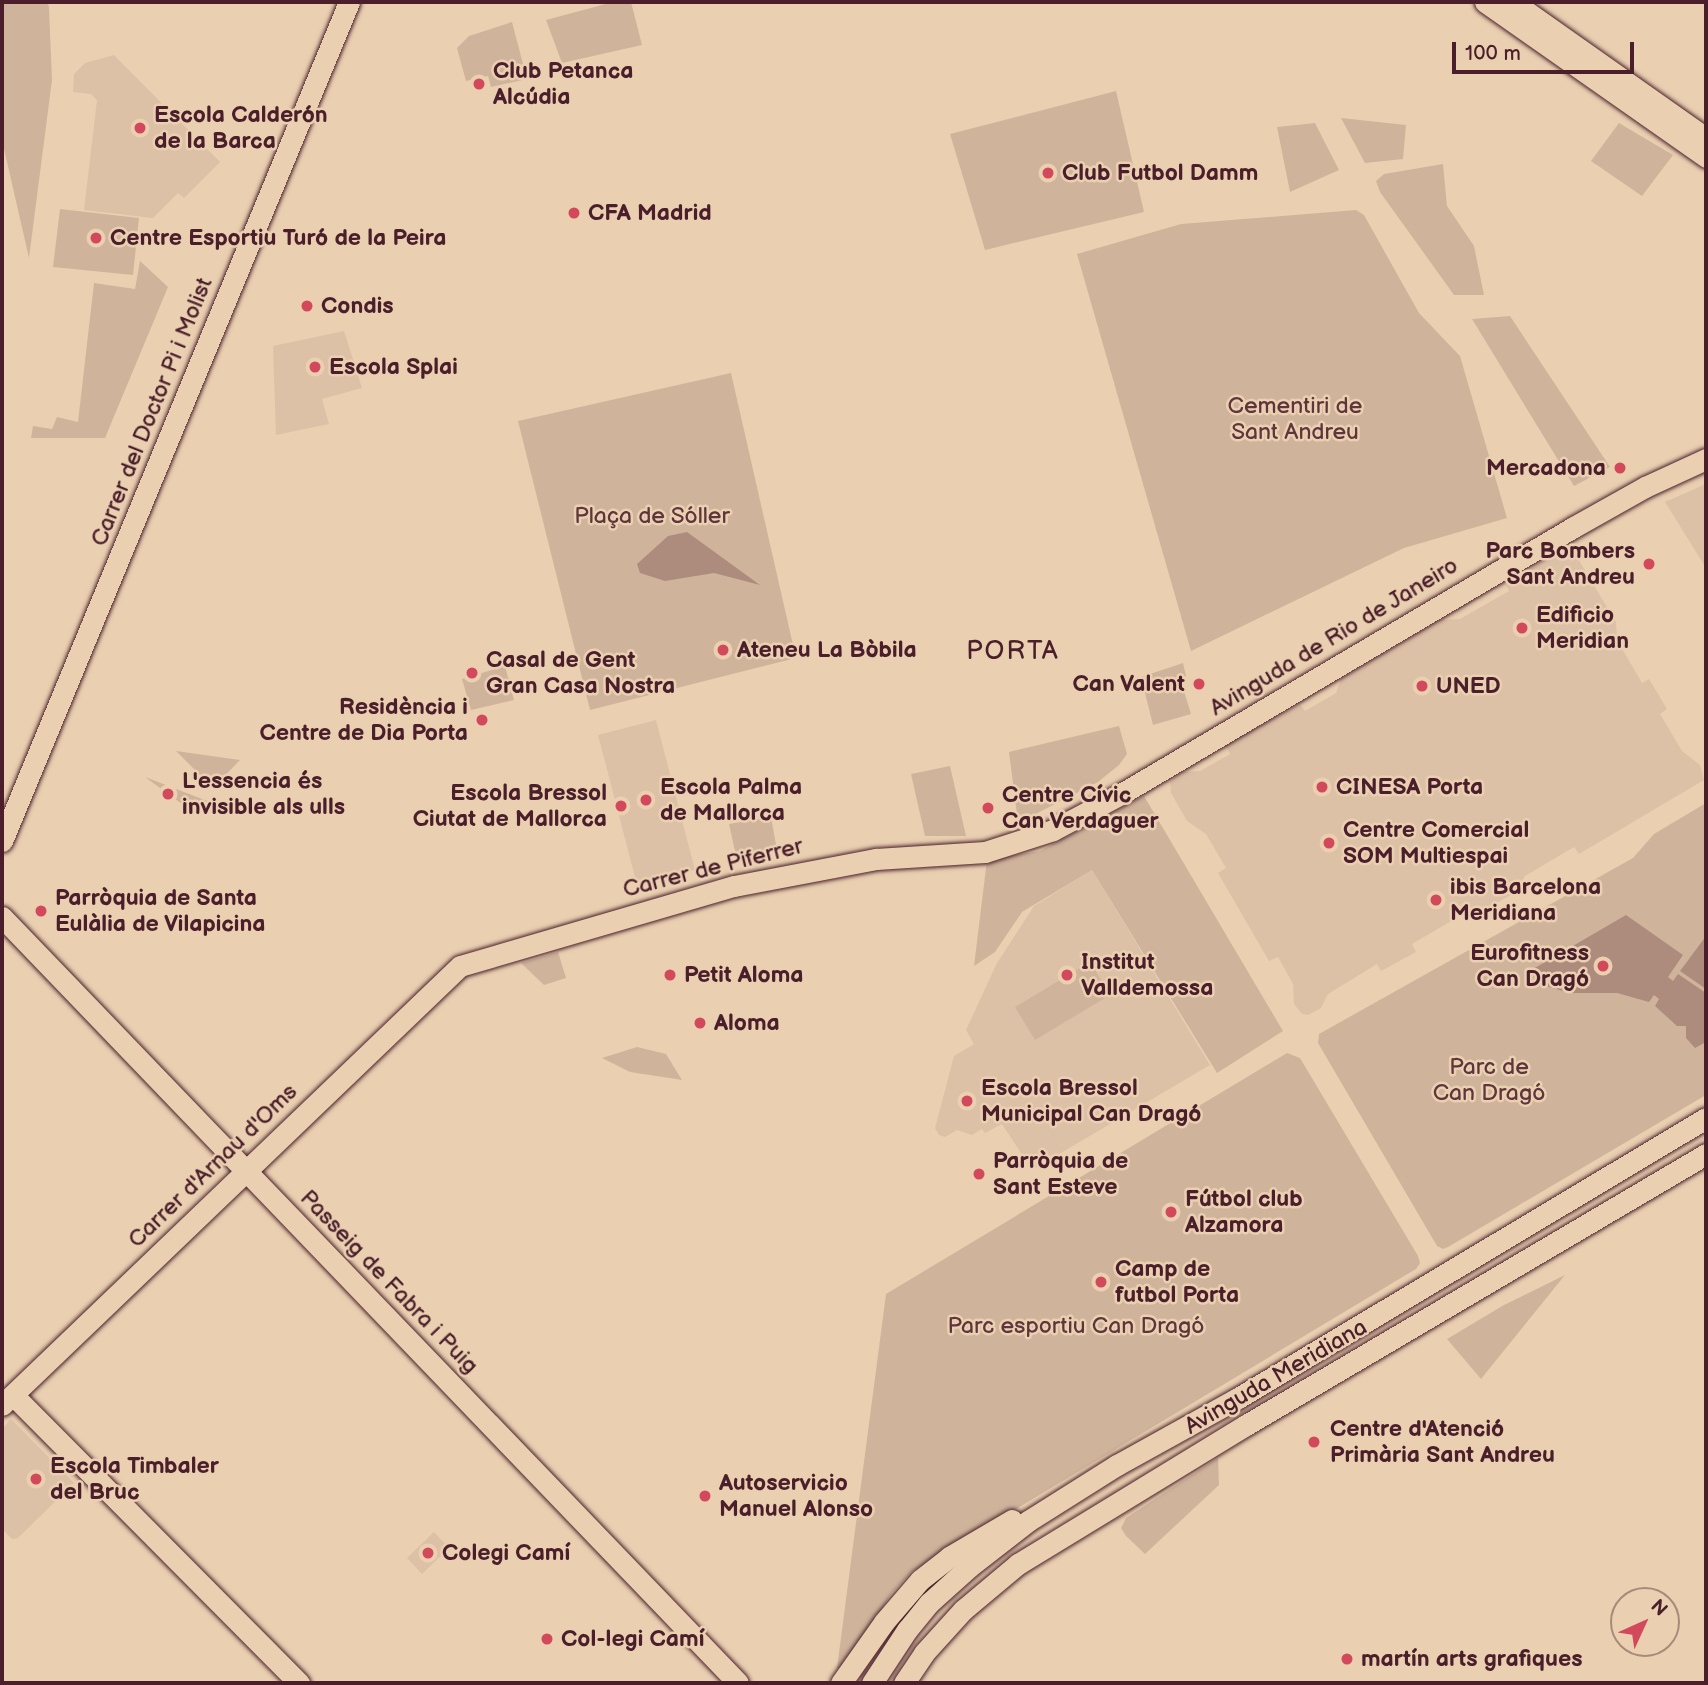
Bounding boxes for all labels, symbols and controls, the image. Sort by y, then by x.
scale bar [1456,28,1638,72]
text: 100 m [1465,41,1521,66]
place label: Club Petanca Alcúdia [493,57,633,111]
marker: Club Petanca Alcúdia [471,76,487,92]
place label: Escola Calderón de la Barca [154,101,328,155]
marker: Escola Calderón de la Barca [132,120,148,136]
place label: Club Futbol Damm [1062,159,1258,187]
marker: Club Futbol Damm [1040,165,1056,181]
place label: CFA Madrid [588,199,712,227]
marker: CFA Madrid [566,205,582,221]
place label: Centre Esportiu Turó de la Peira [110,224,447,252]
marker: Centre Esportiu Turó de la Peira [88,230,104,246]
street label: Carrer del Doctor Pi i Molist [85,274,219,550]
place label: Condis [321,292,394,320]
marker: Condis [299,298,315,314]
place label: Escola Splai [329,353,458,381]
marker: Escola Splai [307,359,323,375]
park label: Cementiri de Sant Andreu [1228,392,1362,446]
place label: Mercadona [1486,454,1606,482]
marker: Mercadona [1612,460,1628,476]
park label: Plaça de Sóller [574,502,730,530]
place label: Parc Bombers Sant Andreu [1486,537,1635,591]
street label: Avinguda de Rio de Janeiro [1204,552,1464,722]
marker: Parc Bombers Sant Andreu [1641,556,1657,572]
place label: Edificio Meridian [1536,601,1629,655]
marker: Edificio Meridian [1514,620,1530,636]
place label: Ateneu La Bòbila [737,636,917,664]
district label: PORTA [967,636,1059,668]
marker: Ateneu La Bòbila [715,642,731,658]
place label: Casal de Gent Gran Casa Nostra [486,646,675,700]
marker: Casal de Gent Gran Casa Nostra [464,665,480,681]
place label: Can Valent [1071,670,1185,698]
place label: UNED [1436,672,1501,700]
marker: Can Valent [1191,676,1207,692]
marker: UNED [1414,678,1430,694]
place label: Residència i Centre de Dia Porta [259,693,468,747]
marker: Residència i Centre de Dia Porta [474,712,490,728]
place label: L'essencia és invisible als ulls [182,767,345,821]
place label: Escola Palma de Mallorca [660,773,802,827]
place label: CINESA Porta [1336,773,1483,801]
place label: Escola Bressol Ciutat de Mallorca [413,779,607,833]
marker: CINESA Porta [1314,779,1330,795]
place label: Centre Cívic Can Verdaguer [1002,781,1160,835]
marker: L'essencia és invisible als ulls [160,786,176,802]
marker: Escola Palma de Mallorca [638,792,654,808]
marker: Escola Bressol Ciutat de Mallorca [613,798,629,814]
marker: Centre Cívic Can Verdaguer [980,800,996,816]
place label: Centre Comercial SOM Multiespai [1343,816,1529,870]
street label: Carrer de Piferrer [620,832,806,904]
marker: Centre Comercial SOM Multiespai [1321,835,1337,851]
place label: ibis Barcelona Meridiana [1450,873,1601,927]
place label: Parròquia de Santa Eulàlia de Vilapicina [55,884,267,938]
marker: ibis Barcelona Meridiana [1428,892,1444,908]
marker: Parròquia de Santa Eulàlia de Vilapicina [33,903,49,919]
place label: Eurofitness Can Dragó [1470,939,1589,993]
place label: Institut Valldemossa [1081,948,1213,1002]
marker: Eurofitness Can Dragó [1595,958,1611,974]
place label: Petit Aloma [684,961,804,989]
marker: Petit Aloma [662,967,678,983]
marker: Institut Valldemossa [1059,967,1075,983]
place label: Aloma [714,1009,780,1037]
marker: Aloma [692,1015,708,1031]
park label: Parc de Can Dragó [1433,1053,1545,1107]
place label: Escola Bressol Municipal Can Dragó [981,1074,1201,1128]
street label: Carrer d'Arnau d'Oms [123,1078,303,1254]
marker: Escola Bressol Municipal Can Dragó [959,1093,975,1109]
place label: Parròquia de Sant Esteve [993,1147,1128,1201]
marker: Parròquia de Sant Esteve [971,1166,987,1182]
street label: Passeig de Fabra i Puig [294,1184,484,1380]
place label: Fútbol club Alzamora [1185,1185,1303,1239]
marker: Fútbol club Alzamora [1163,1204,1179,1220]
place label: Camp de futbol Porta [1115,1255,1239,1309]
marker: Camp de futbol Porta [1093,1274,1109,1290]
park label: Parc esportiu Can Dragó [948,1312,1204,1340]
street label: Avinguda Meridiana [1180,1314,1372,1440]
place label: Centre d'Atenció Primària Sant Andreu [1330,1415,1555,1469]
marker: Centre d'Atenció Primària Sant Andreu [1304,1432,1324,1452]
place label: Escola Timbaler del Bruc [50,1452,219,1506]
place label: Autoservicio Manuel Alonso [719,1469,873,1523]
marker: Escola Timbaler del Bruc [28,1471,44,1487]
marker: Autoservicio Manuel Alonso [697,1488,713,1504]
place label: Colegi Camí [442,1539,570,1567]
marker: Colegi Camí [420,1545,436,1561]
north arrow [1610,1587,1680,1657]
text: N [1646,1595,1672,1621]
place label: Col-legi Camí [561,1625,704,1653]
marker: Col-legi Camí [539,1631,555,1647]
place label: martín arts grafiques [1361,1645,1582,1673]
marker: martín arts grafiques [1339,1651,1355,1667]

